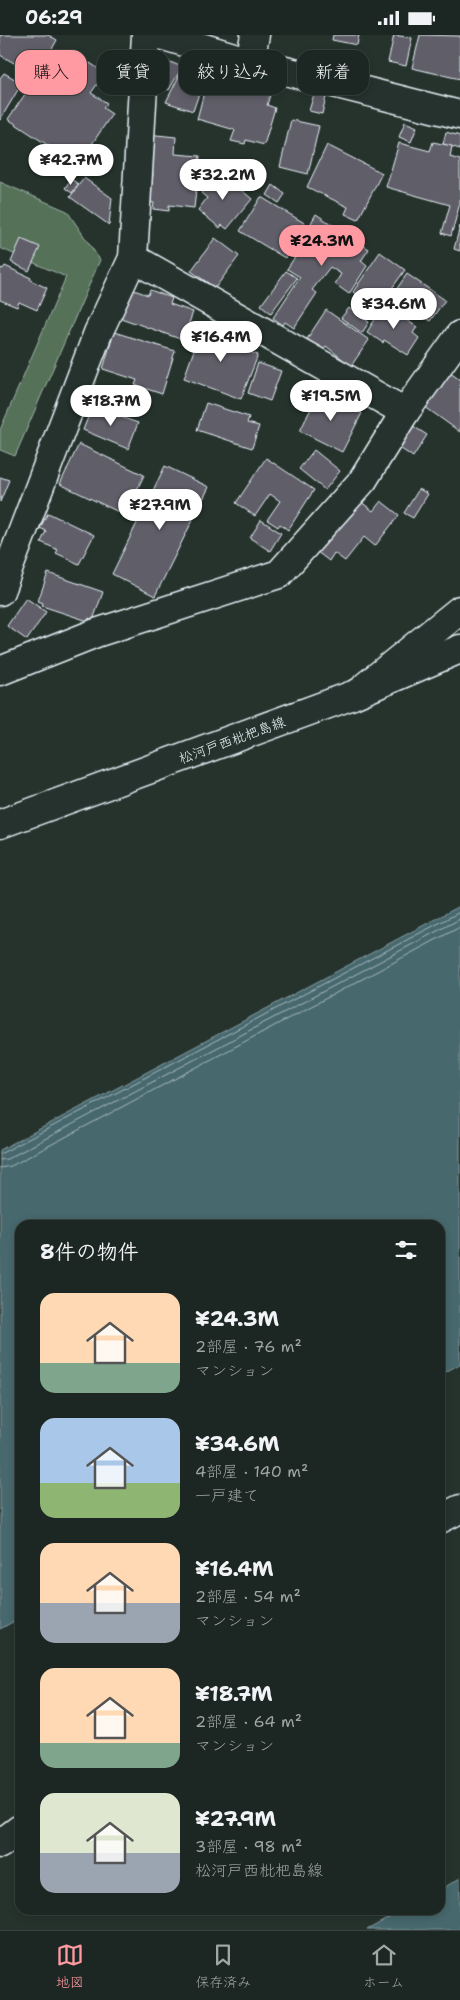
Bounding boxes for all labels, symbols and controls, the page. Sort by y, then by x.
text: 06:29 [25,5,83,30]
chip: 購入 [15,50,87,95]
chip: 賃貸 [97,50,169,95]
chip: 絞り込み [179,50,287,95]
chip: 新着 [297,50,369,95]
pin: ¥42.7M [30,143,112,186]
text: ¥42.7M [40,149,103,170]
pin: ¥32.2M [182,159,264,201]
text: ¥32.2M [191,164,255,185]
pin: ¥24.3M [281,225,363,267]
text: ¥24.3M [290,230,354,251]
pin: ¥34.6M [353,287,435,330]
text: ¥34.6M [362,293,426,314]
pin: ¥16.4M [180,321,262,363]
text: ¥16.4M [191,326,251,347]
pin: ¥19.5M [290,379,372,422]
pin: ¥18.7M [70,385,152,427]
text: ¥19.5M [301,385,361,406]
text: ¥18.7M [81,390,141,411]
pin: ¥27.9M [119,489,201,531]
text: ¥27.9M [129,494,191,515]
street label: 松河戸西枇杷島線 [176,712,288,768]
icon: filters [392,1236,420,1264]
text: 8件の物件 [40,1238,139,1266]
text: ¥24.3M [195,1305,279,1333]
icon: home [80,1313,140,1373]
text: 2部屋 · 76 m² [195,1336,302,1357]
text: マンション [195,1360,274,1381]
text: ¥34.6M [195,1430,279,1458]
icon: home [80,1438,140,1498]
text: 4部屋 · 140 m² [195,1461,308,1482]
text: 一戸建て [195,1485,259,1506]
text: ¥16.4M [195,1555,274,1583]
icon: home [80,1563,140,1623]
text: 2部屋 · 54 m² [195,1586,301,1607]
text: マンション [195,1610,274,1631]
text: ¥18.7M [195,1680,273,1708]
icon: home [80,1688,140,1748]
text: 2部屋 · 64 m² [195,1711,302,1732]
text: マンション [195,1735,274,1756]
text: ¥27.9M [195,1805,276,1833]
icon: home [80,1813,140,1873]
text: 3部屋 · 98 m² [195,1836,302,1857]
text: 松河戸西枇杷島線 [195,1860,323,1881]
tab: 地図 [56,1941,84,1991]
tab: 保存済み [195,1941,251,1991]
tab: ホーム [363,1941,404,1991]

